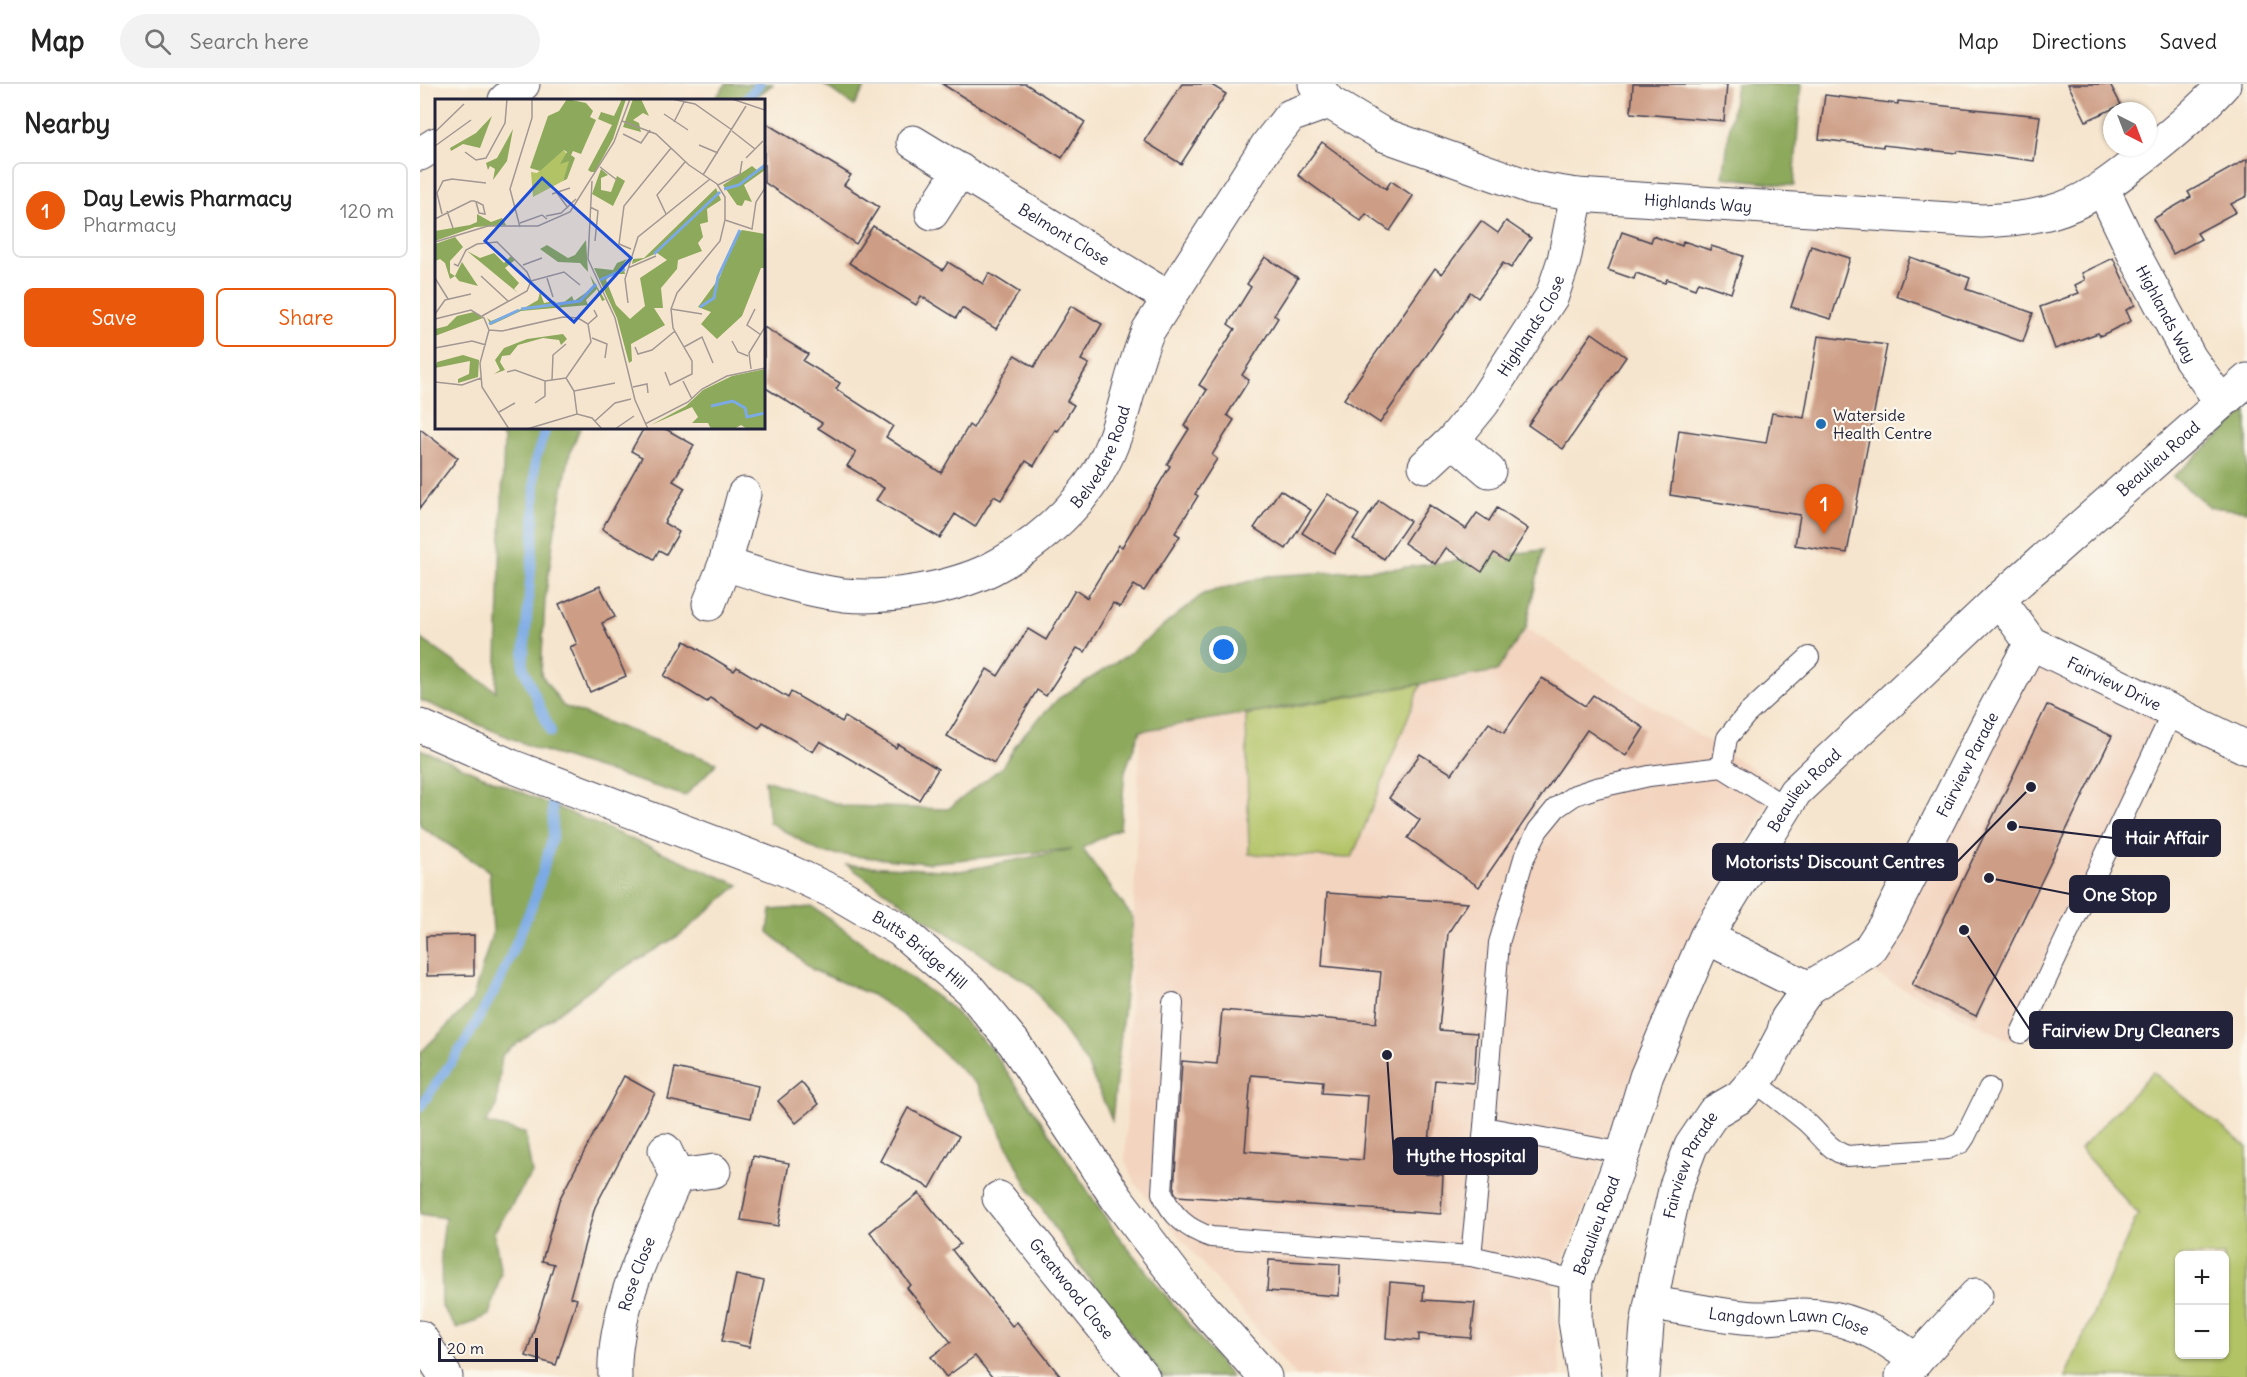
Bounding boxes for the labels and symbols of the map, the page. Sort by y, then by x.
inset map [435,99,765,429]
north arrow [2103,102,2157,156]
street label: Highlands Way [1644,189,1753,216]
street label: Belmont Close [1015,199,1113,269]
street label: Highlands Way [2132,262,2201,366]
street label: Highlands Close [1493,273,1568,380]
street label: Belvedere Road [1066,403,1134,512]
place label: Waterside Health Centre [1833,405,1932,443]
marker: Waterside Health Centre [1814,417,1828,431]
street label: Beaulieu Road [2112,417,2204,501]
pin: 1 [1804,484,1844,534]
your location [1209,635,1238,664]
street label: Fairview Drive [2064,652,2164,715]
street label: Fairview Parade [1932,708,2002,821]
street label: Beaulieu Road [1763,744,1845,836]
callout: Hair Affair [2113,820,2220,856]
text: Hair Affair [2125,826,2209,849]
callout: Motorists' Discount Centres [1713,844,1957,880]
text: Motorists' Discount Centres [1725,850,1945,873]
callout: One Stop [2070,876,2169,912]
text: One Stop [2083,883,2157,906]
street label: Butts Bridge Hill [869,906,971,993]
callout: Fairview Dry Cleaners [2030,1012,2232,1048]
text: Fairview Dry Cleaners [2042,1019,2220,1042]
street label: Fairview Parade [1659,1107,1722,1220]
callout: Hythe Hospital [1394,1138,1537,1174]
text: Hythe Hospital [1406,1144,1526,1167]
street label: Beaulieu Road [1569,1173,1624,1278]
street label: Rose Close [614,1234,659,1313]
street label: Greatwood Close [1025,1234,1118,1343]
street label: Langdown Lawn Close [1707,1303,1873,1339]
scale bar [438,1335,538,1362]

